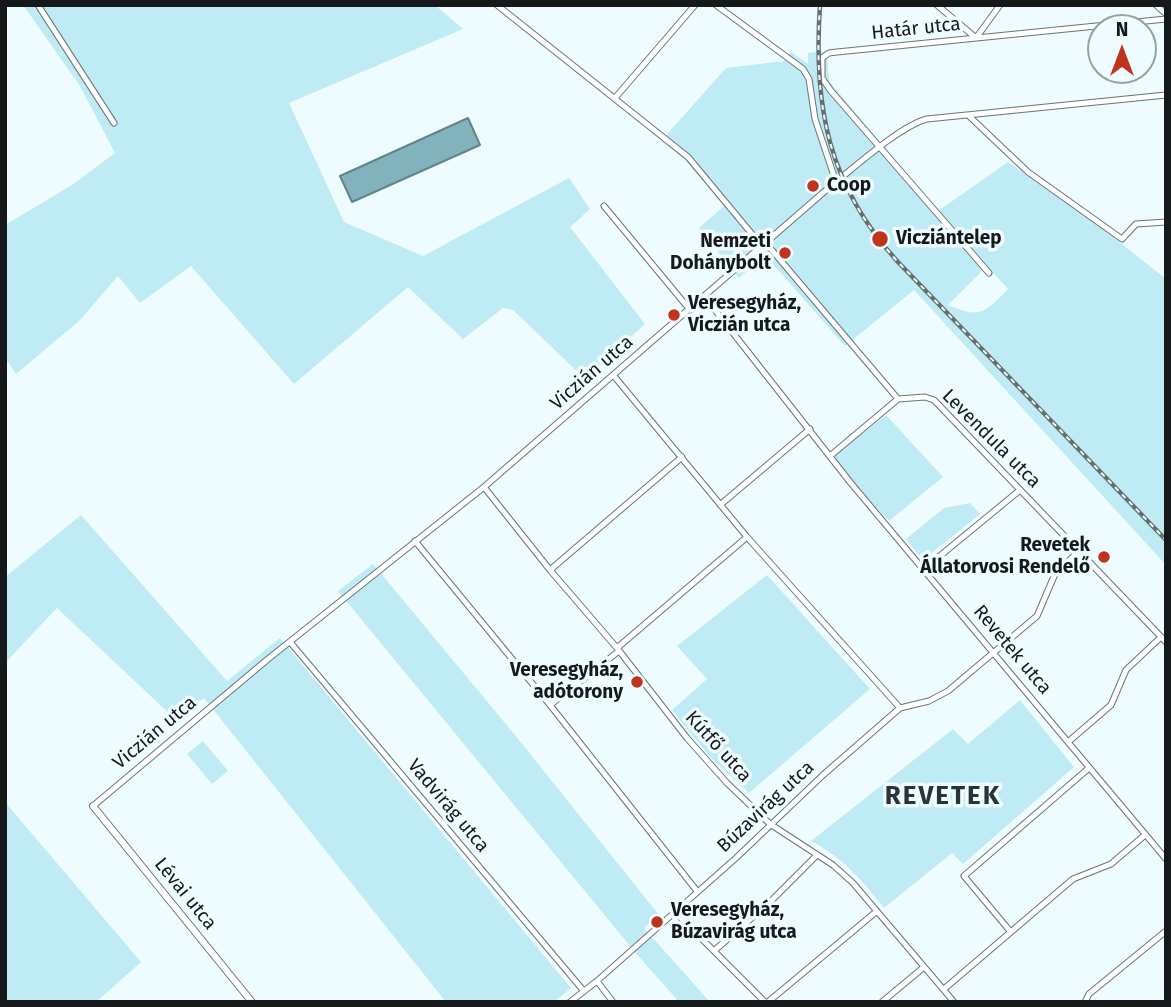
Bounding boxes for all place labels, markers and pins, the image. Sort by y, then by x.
place label: Coop [827,175,871,197]
marker: Coop [805,178,821,194]
place label: Vicziántelep [896,228,1002,250]
marker: Vicziántelep [870,229,890,249]
place label: Nemzeti Dohánybolt [670,231,771,275]
marker: Nemzeti Dohánybolt [777,245,793,261]
place label: Veresegyház, Viczián utca [688,293,801,337]
marker: Veresegyház, Viczián utca [666,307,682,323]
place label: Revetek Állatorvosi Rendelő [920,535,1090,579]
marker: Revetek Állatorvosi Rendelő [1096,549,1112,565]
place label: Veresegyház, adótorony [510,660,623,704]
marker: Veresegyház, adótorony [629,674,645,690]
place label: Veresegyház, Búzavirág utca [671,900,797,944]
marker: Veresegyház, Búzavirág utca [649,914,665,930]

